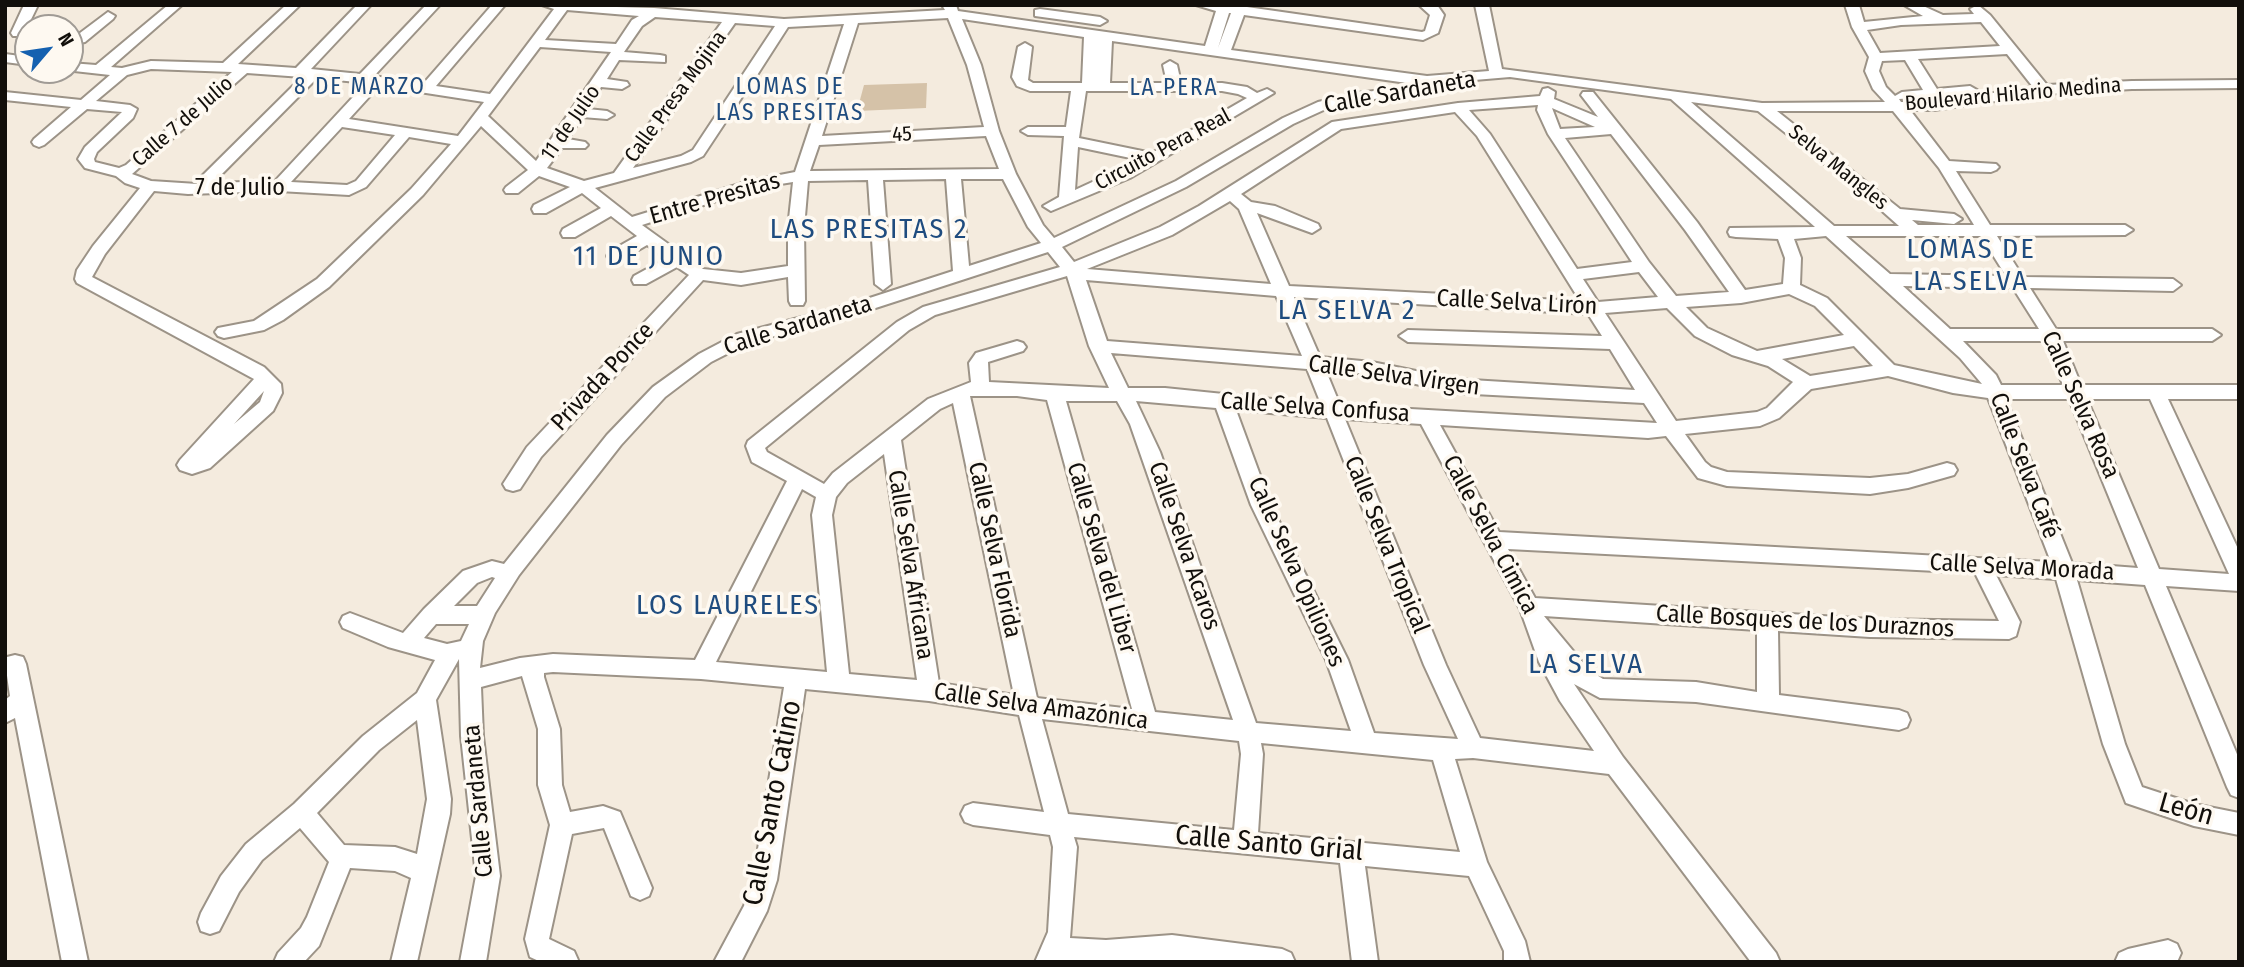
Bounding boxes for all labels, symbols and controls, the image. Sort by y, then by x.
north arrow [14,14,84,84]
street label: Calle Presa Mojina [620,26,732,168]
text: N [53,29,79,50]
street label: Calle Sardaneta [1322,65,1478,121]
street label: Calle 7 de Julio [127,71,239,173]
street label: Boulevard Hilario Medina [1904,73,2122,117]
district label: 8 DE MARZO [295,74,425,102]
district label: LOMAS DE LAS PRESITAS [717,74,863,128]
district label: LA PERA [1130,75,1218,103]
street label: 11 de Julio [536,80,606,166]
street label: Circuito Pera Real [1091,104,1235,196]
street label: Selva Mangles [1783,120,1893,216]
street label: 45 [892,122,912,148]
street label: Entre Presitas [647,167,783,231]
street label: 7 de Julio [195,174,285,202]
district label: LAS PRESITAS 2 [771,213,967,247]
district label: LOMAS DE LA SELVA [1907,233,2035,299]
district label: 11 DE JUNIO [574,240,724,274]
street label: Calle Selva Lirón [1436,284,1598,322]
street label: Calle Sardaneta [720,290,876,362]
district label: LA SELVA 2 [1279,294,1415,328]
street label: Privada Ponce [546,317,660,437]
street label: Calle Selva Rosa [2035,327,2125,483]
street label: Calle Selva Virgen [1306,350,1482,402]
street label: Calle Selva Confusa [1219,387,1411,429]
street label: Calle Selva Café [1983,389,2065,543]
street label: Calle Selva Cimica [1436,451,1544,619]
street label: Calle Selva Tropical [1337,452,1435,638]
street label: Calle Selva Acaros [1142,458,1226,634]
street label: Calle Selva Florida [961,459,1027,641]
street label: Calle Selva del Liber [1060,459,1142,657]
street label: Calle Selva Africana [881,468,939,662]
street label: Calle Selva Opiliones [1241,473,1351,671]
street label: Calle Selva Morada [1929,549,2115,587]
district label: LOS LAURELES [637,589,819,623]
street label: Calle Bosques de los Duraznos [1655,600,1955,644]
district label: LA SELVA [1529,648,1643,682]
street label: Calle Selva Amazónica [932,678,1150,736]
street label: Calle Santo Catino [737,698,809,908]
street label: Calle Sardaneta [458,723,500,879]
street label: León [2155,786,2217,834]
street label: Calle Santo Grial [1174,819,1364,869]

